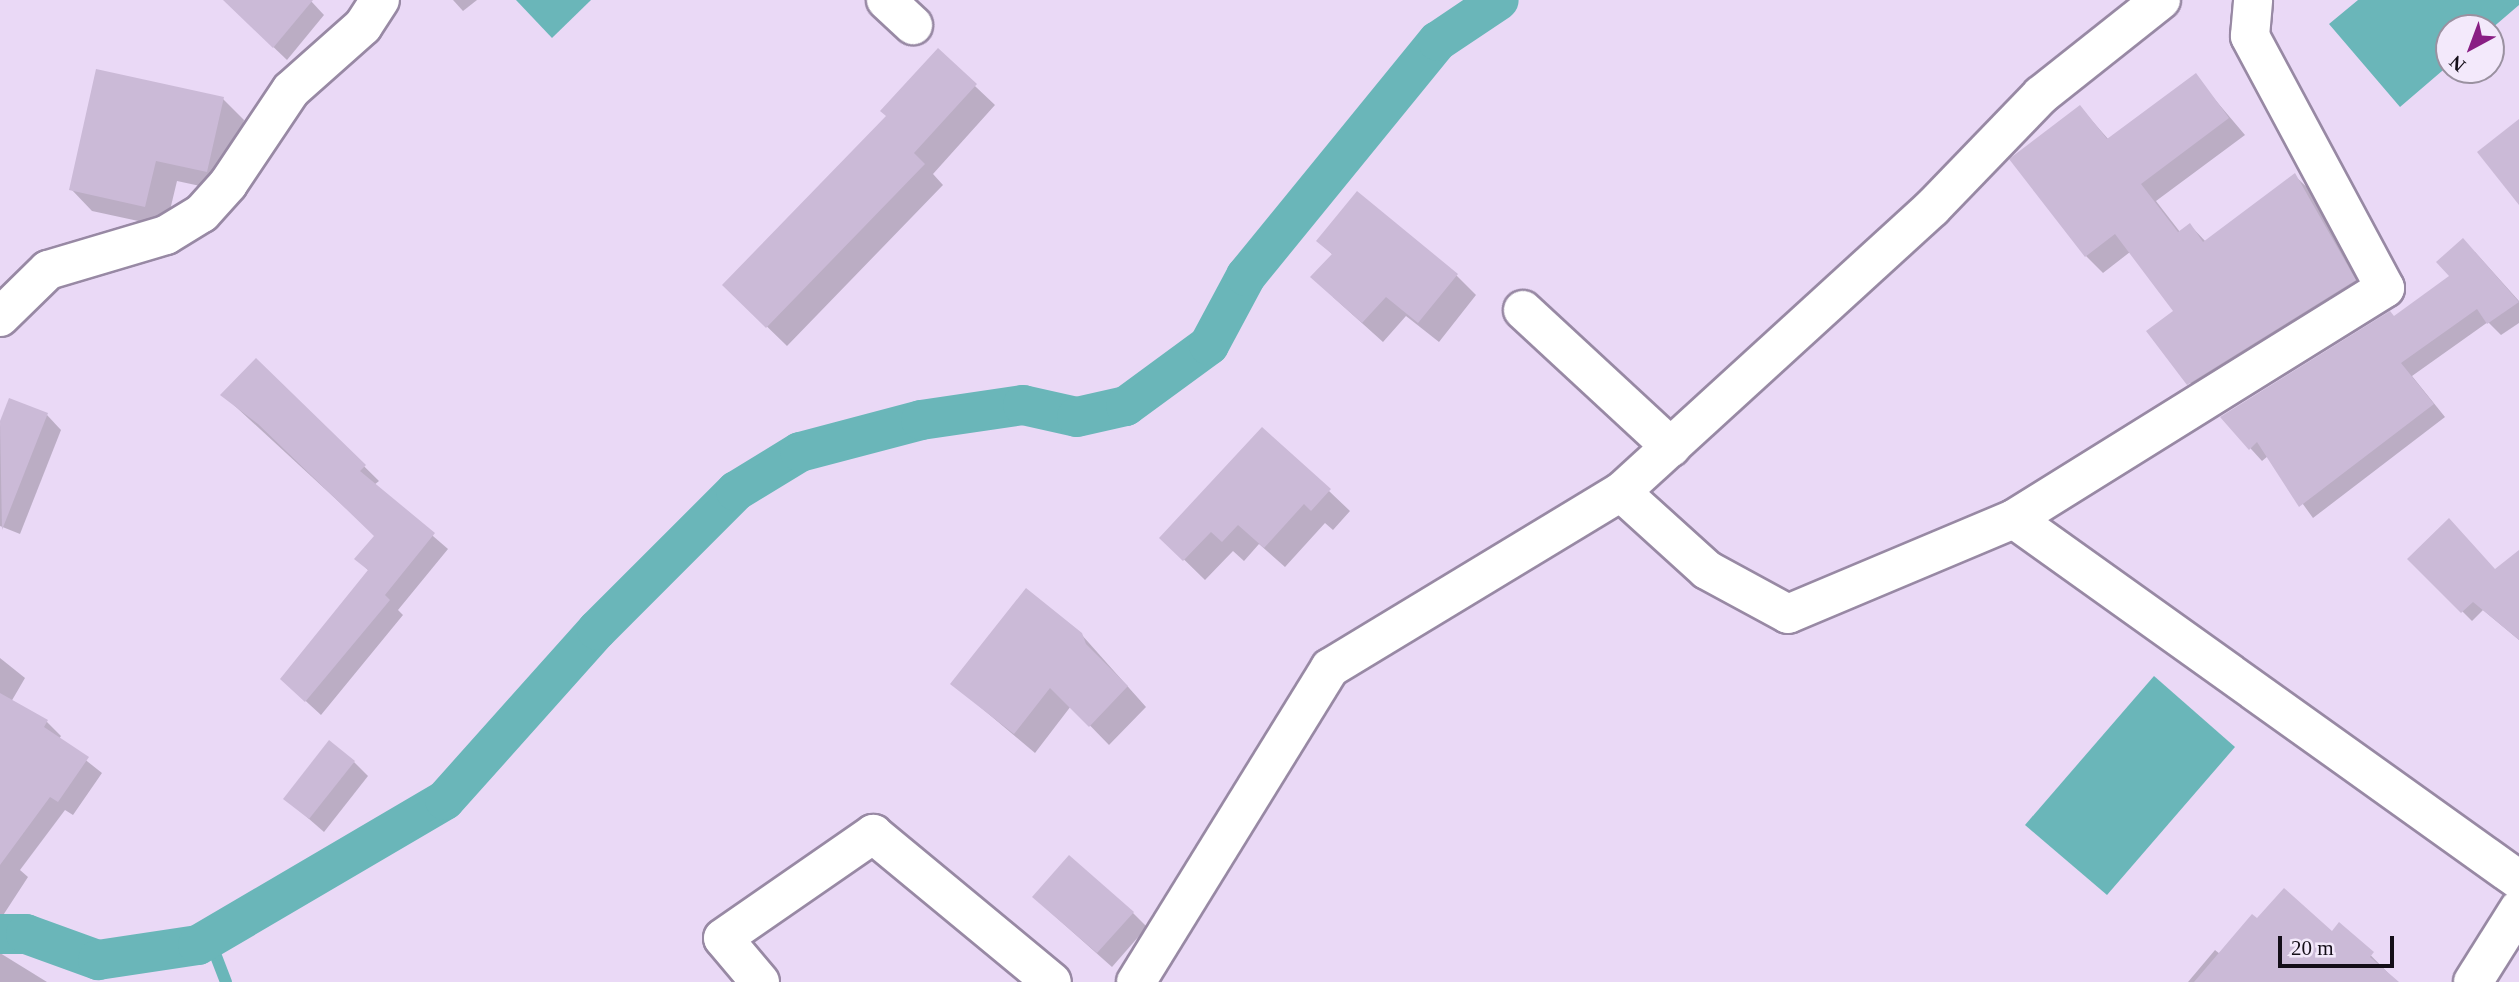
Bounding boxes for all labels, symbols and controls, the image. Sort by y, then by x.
north arrow [2435,14,2505,84]
text: N [2445,51,2469,76]
scale bar [2281,922,2396,966]
text: 20 m [2291,936,2334,960]

